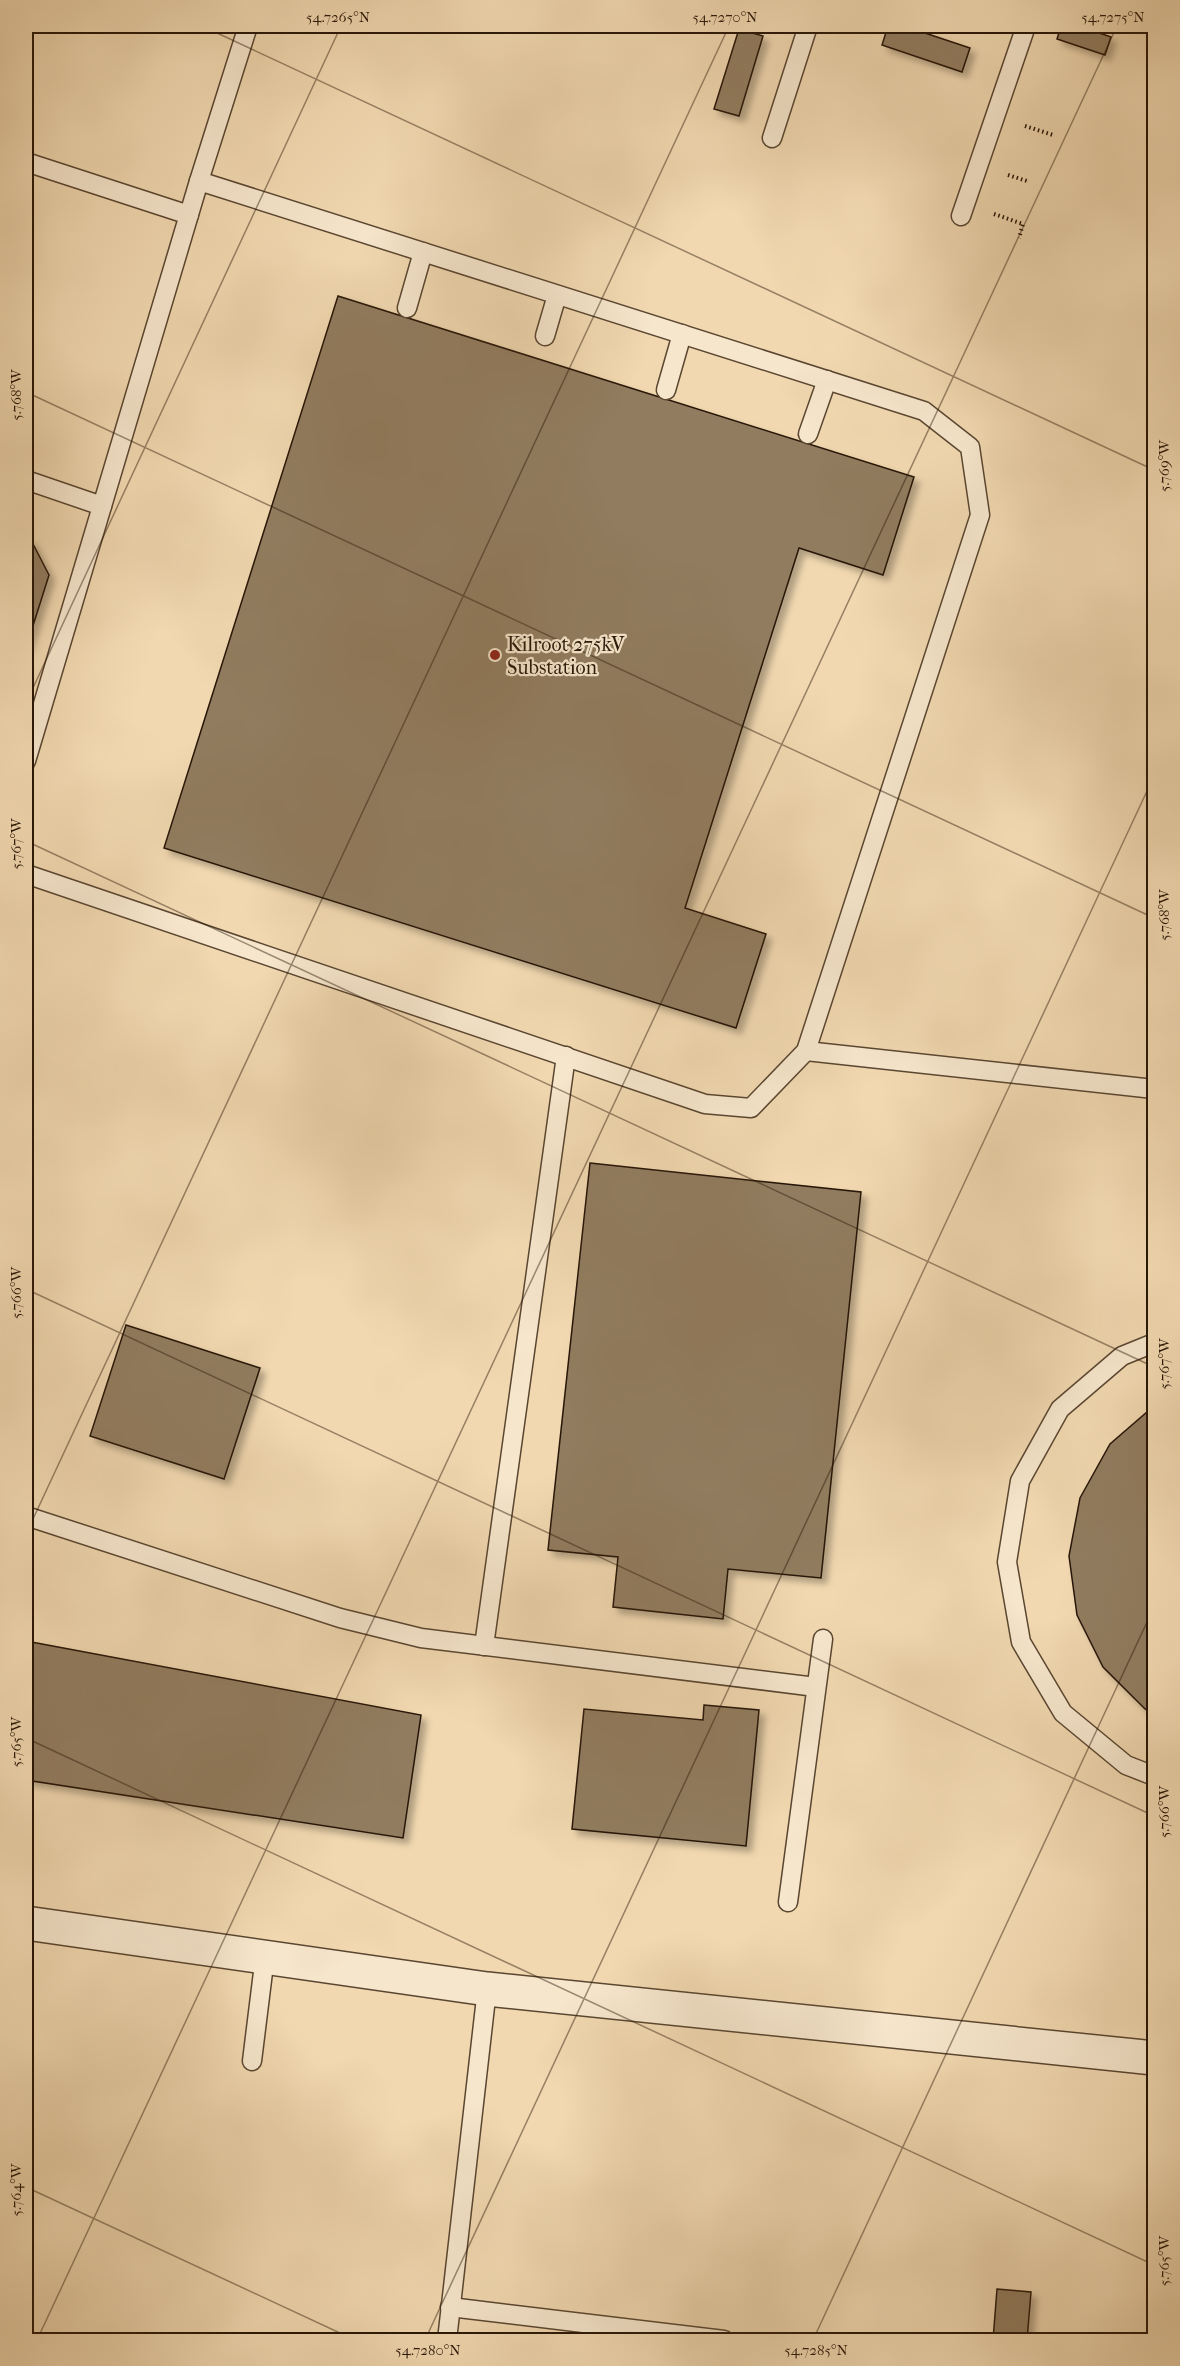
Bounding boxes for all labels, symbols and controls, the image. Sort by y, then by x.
text: 54.7265°N [306,8,371,26]
text: 54.7270°N [692,8,758,26]
text: 54.7275°N [1081,8,1145,26]
text: 5.768°W [7,368,25,421]
text: 5.769°W [1155,439,1173,492]
place label: Kilroot 275kV Substation [507,633,625,679]
marker: Kilroot 275kV Substation [488,648,502,662]
text: 5.767°W [7,817,25,870]
text: 5.768°W [1155,888,1173,941]
text: 5.766°W [7,1266,25,1319]
text: 5.767°W [1155,1337,1173,1390]
text: 5.765°W [7,1715,25,1767]
text: 5.766°W [1155,1785,1173,1838]
text: 5.764°W [7,2162,25,2216]
text: 5.765°W [1155,2234,1173,2286]
text: 54.7280°N [395,2341,461,2359]
text: 54.7285°N [784,2341,848,2359]

